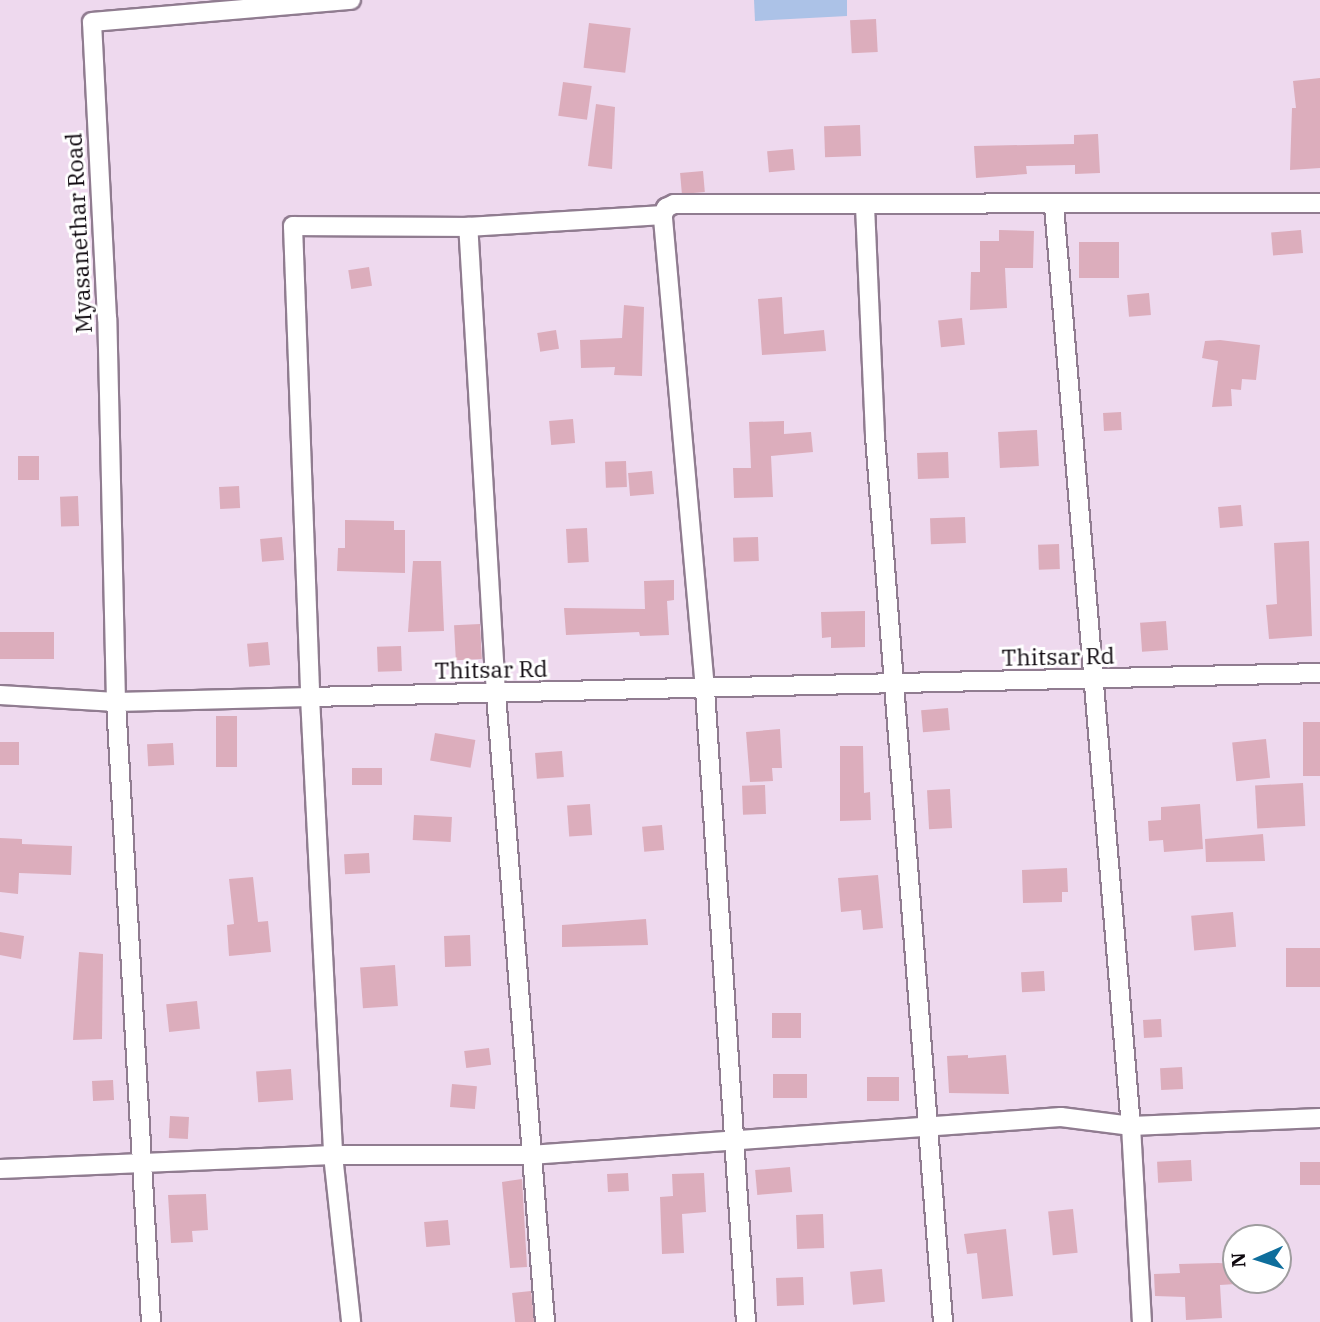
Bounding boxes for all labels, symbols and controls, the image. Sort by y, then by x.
street label: Myasanethar Road [59,132,97,334]
street label: Thitsar Rd [1001,641,1115,671]
street label: Thitsar Rd [434,654,548,684]
north arrow [1222,1224,1292,1294]
text: N [1226,1252,1250,1268]

